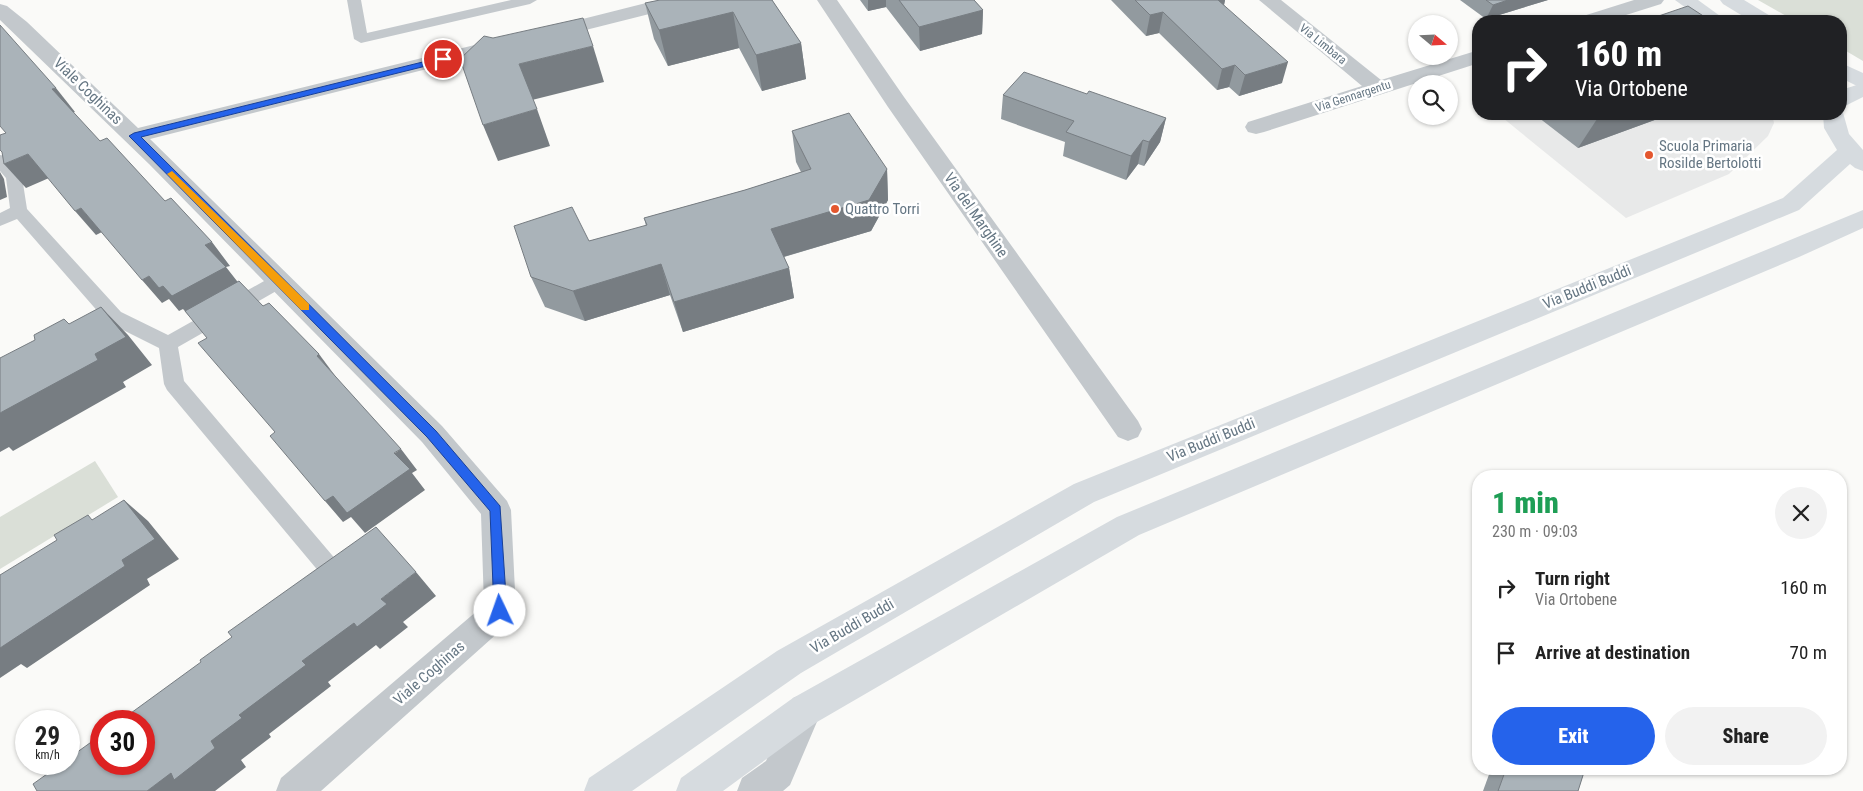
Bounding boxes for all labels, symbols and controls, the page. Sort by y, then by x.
north arrow [1408,15,1458,65]
map controls [1408,15,1458,125]
street label: Via Limbara [1297,21,1349,67]
text: 160 m [1575,34,1662,75]
icon: right [1492,35,1557,100]
pin [422,38,464,80]
icon: arrive [429,45,457,73]
street label: Viale Coghinas [50,54,126,128]
button: search [1408,75,1458,125]
text: Via Ortobene [1575,76,1688,101]
street label: Via Gennargentu [1314,77,1393,115]
place label: Scuola Primaria Rosilde Bertolotti [1659,137,1761,172]
marker: Scuola Primaria Rosilde Bertolotti [1643,149,1655,161]
street label: Via del Marghine [940,169,1012,261]
place label: Quattro Torri [845,200,920,218]
marker: Quattro Torri [829,203,841,215]
street label: Via Buddi Buddi [1540,261,1634,313]
street label: Via Buddi Buddi [1164,414,1258,466]
text: 1 min [1492,485,1559,520]
button: close [1775,487,1827,539]
text: 230 m · 09:03 [1492,522,1578,541]
text: Turn right [1535,567,1610,590]
icon: right [1492,574,1520,602]
text: 160 m [1780,576,1827,599]
position arrow [473,584,525,636]
text: Via Ortobene [1535,590,1617,609]
street label: Via Buddi Buddi [807,595,897,657]
street label: Viale Coghinas [390,637,468,709]
icon: arrive [1492,639,1520,667]
text: Arrive at destination [1535,641,1690,664]
text: 70 m [1790,641,1827,664]
button: Exit [1492,707,1655,765]
button: Share [1665,707,1827,765]
speed limit sign: 30 [90,710,155,775]
text: 29 [35,722,60,751]
text: km/h [35,748,60,762]

